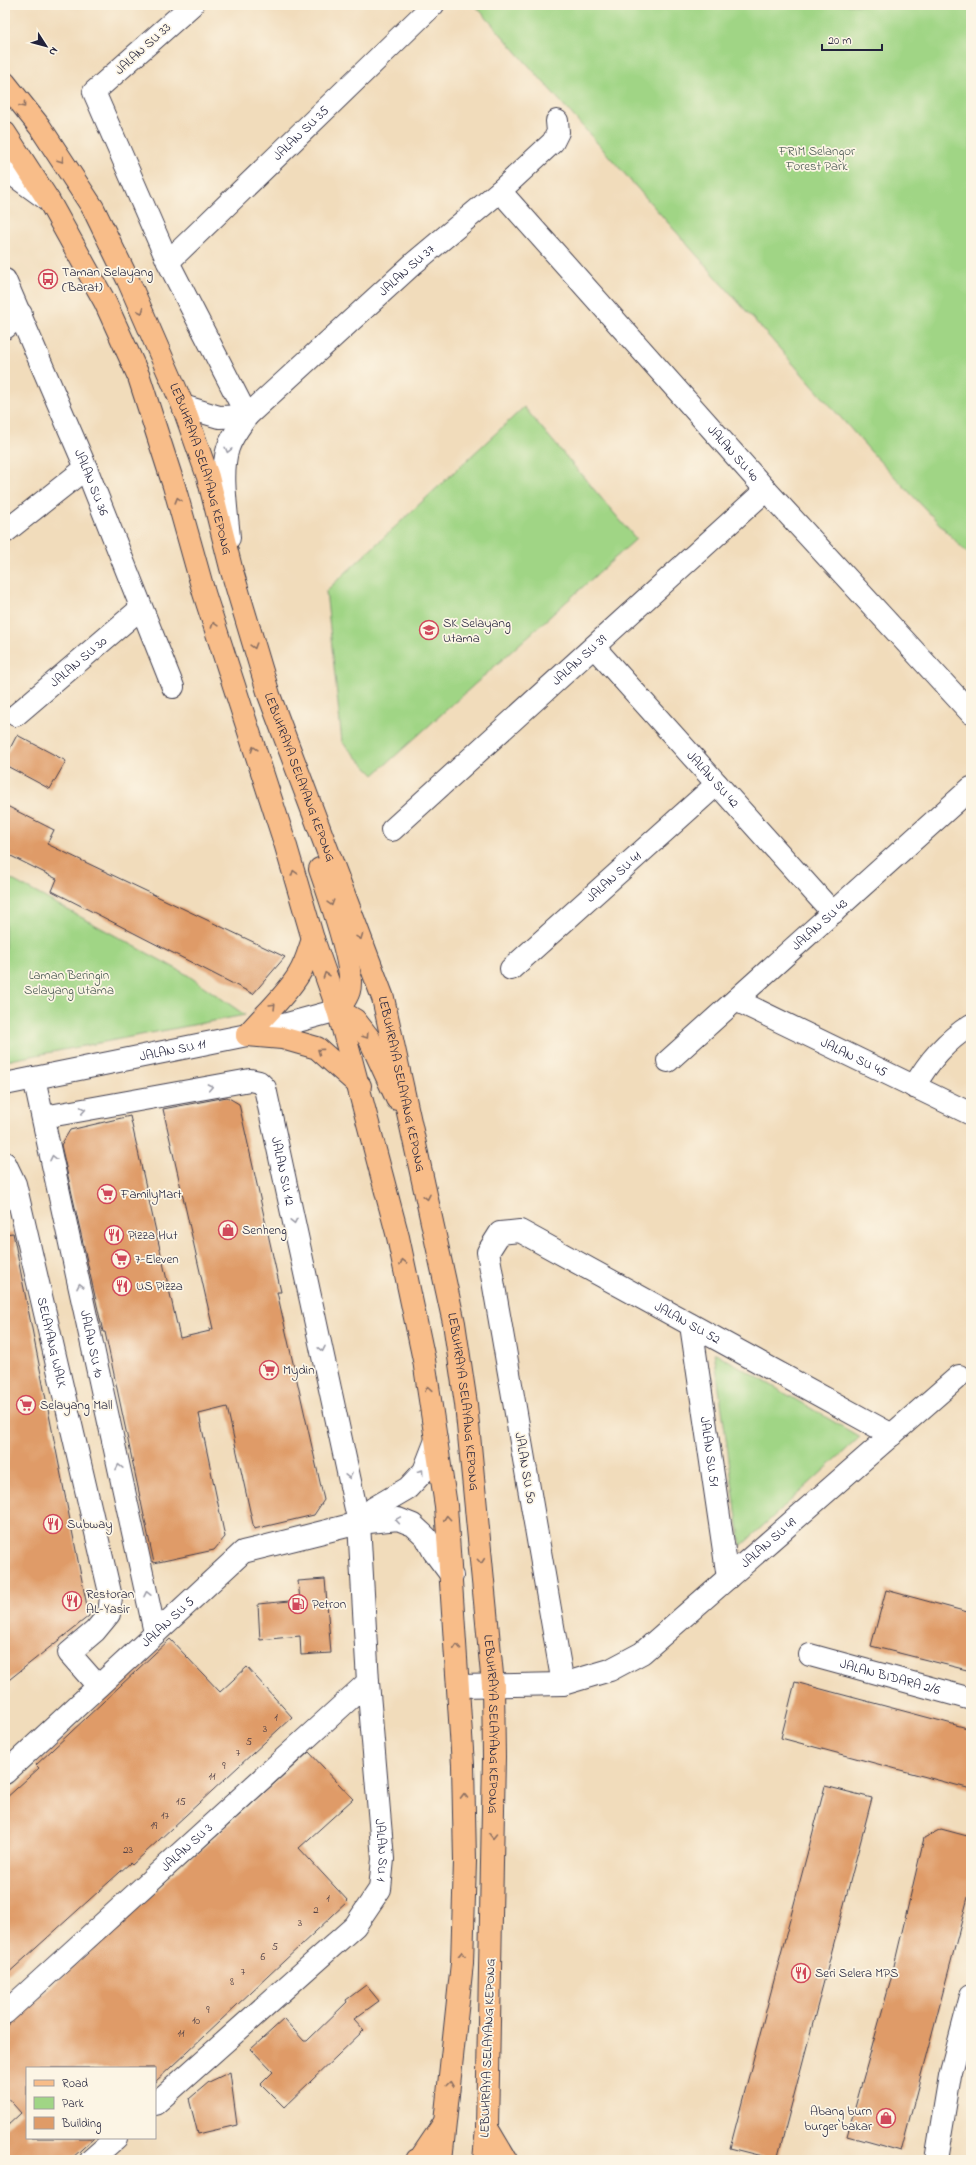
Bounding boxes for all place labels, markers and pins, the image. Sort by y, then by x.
place label: Taman Selayang (Barat) [62,263,153,297]
bus stop icon: Taman Selayang (Barat) [37,268,59,290]
place label: SK Selayang Utama [443,614,511,648]
school or university icon: SK Selayang Utama [418,619,440,641]
supermarket icon: FamilyMart [96,1183,118,1205]
place label: FamilyMart [120,1185,182,1205]
shop icon: Senheng [217,1219,239,1241]
place label: Senheng [242,1221,287,1241]
restaurant icon: Pizza Hut [103,1224,125,1246]
place label: Pizza Hut [128,1226,178,1245]
supermarket icon: 7-Eleven [110,1248,132,1270]
place label: 7-Eleven [135,1250,179,1269]
restaurant icon: US Pizza [111,1275,133,1297]
place label: US Pizza [136,1277,183,1296]
supermarket icon: Mydin [258,1359,280,1381]
place label: Mydin [283,1361,315,1381]
supermarket icon: Selayang Mall [15,1394,37,1416]
place label: Selayang Mall [40,1396,112,1416]
restaurant icon: Subway [42,1513,64,1535]
place label: Subway [67,1515,112,1535]
place label: Restoran AL-Yasir [86,1585,134,1619]
restaurant icon: Restoran AL-Yasir [61,1590,83,1612]
fuel station icon: Petron [287,1593,309,1615]
place label: Petron [312,1595,346,1614]
restaurant icon: Seri Selera MPS [790,1962,812,1984]
place label: Seri Selera MPS [815,1964,898,1983]
place label: Abang burn burger bakar [804,2102,873,2137]
shop icon: Abang burn burger bakar [875,2107,897,2129]

